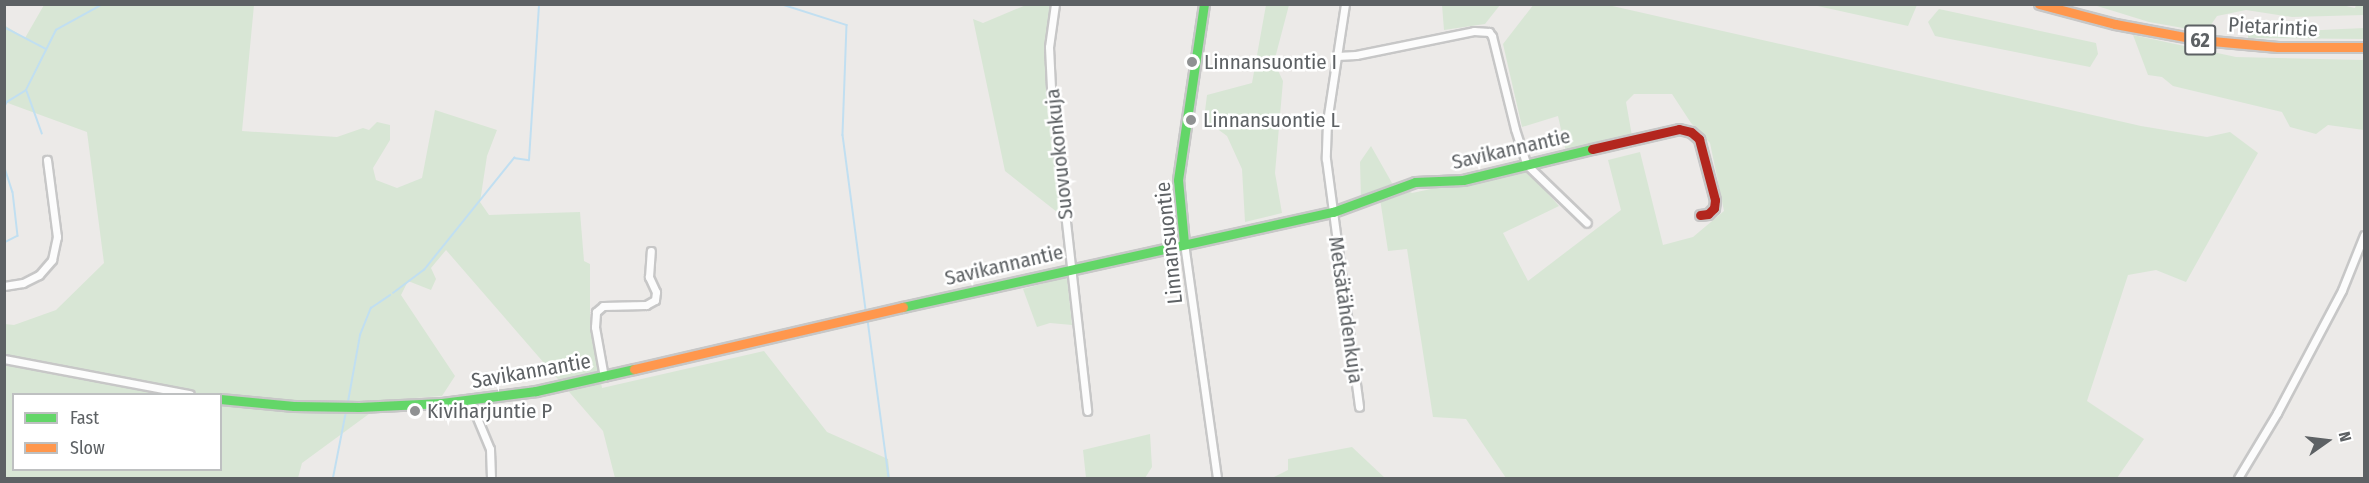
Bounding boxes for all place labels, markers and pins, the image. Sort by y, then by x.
place label: Linnansuontie I [1204,49,1337,75]
marker: Linnansuontie I [1185,55,1199,69]
place label: Linnansuontie L [1203,107,1340,133]
marker: Linnansuontie L [1184,113,1198,127]
place label: Kiviharjuntie P [427,398,552,424]
marker: Kiviharjuntie P [408,404,422,418]

